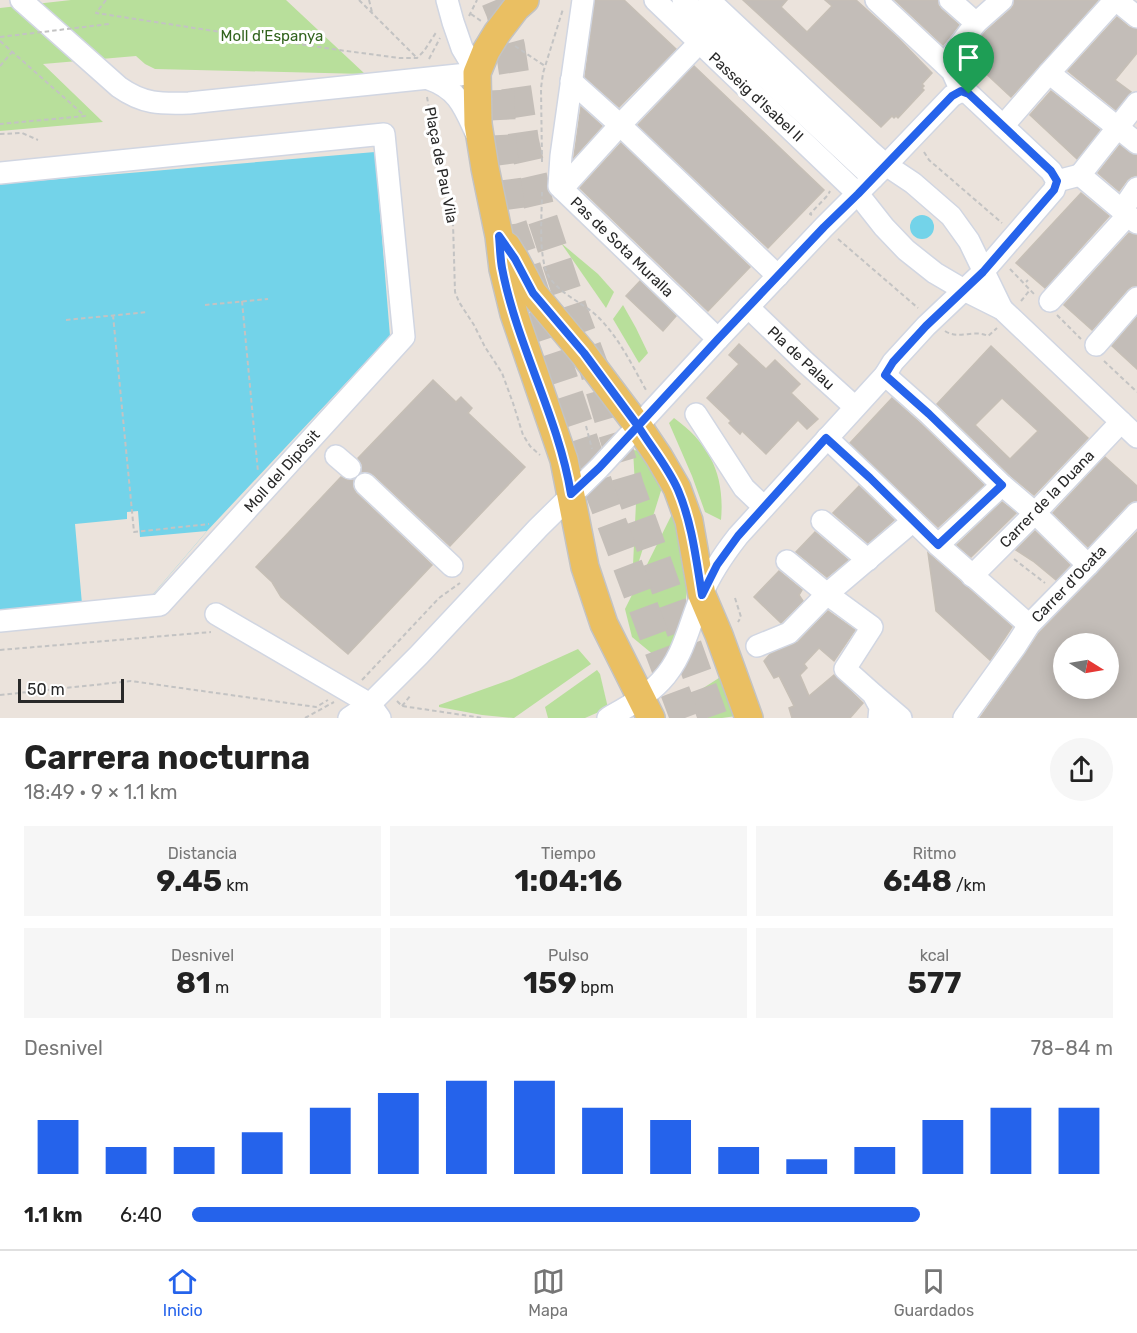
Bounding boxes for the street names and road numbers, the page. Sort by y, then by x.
street label: Passeig d'Isabel II [705,49,807,145]
street label: Plaça de Pau Vila [421,105,461,225]
street label: Pas de Sota Muralla [567,193,677,301]
street label: Pla de Palau [764,322,838,394]
street label: Moll del Dipòsit [240,426,324,516]
street label: Carrer de la Duana [996,447,1098,551]
street label: Carrer d'Ocata [1028,542,1110,626]

